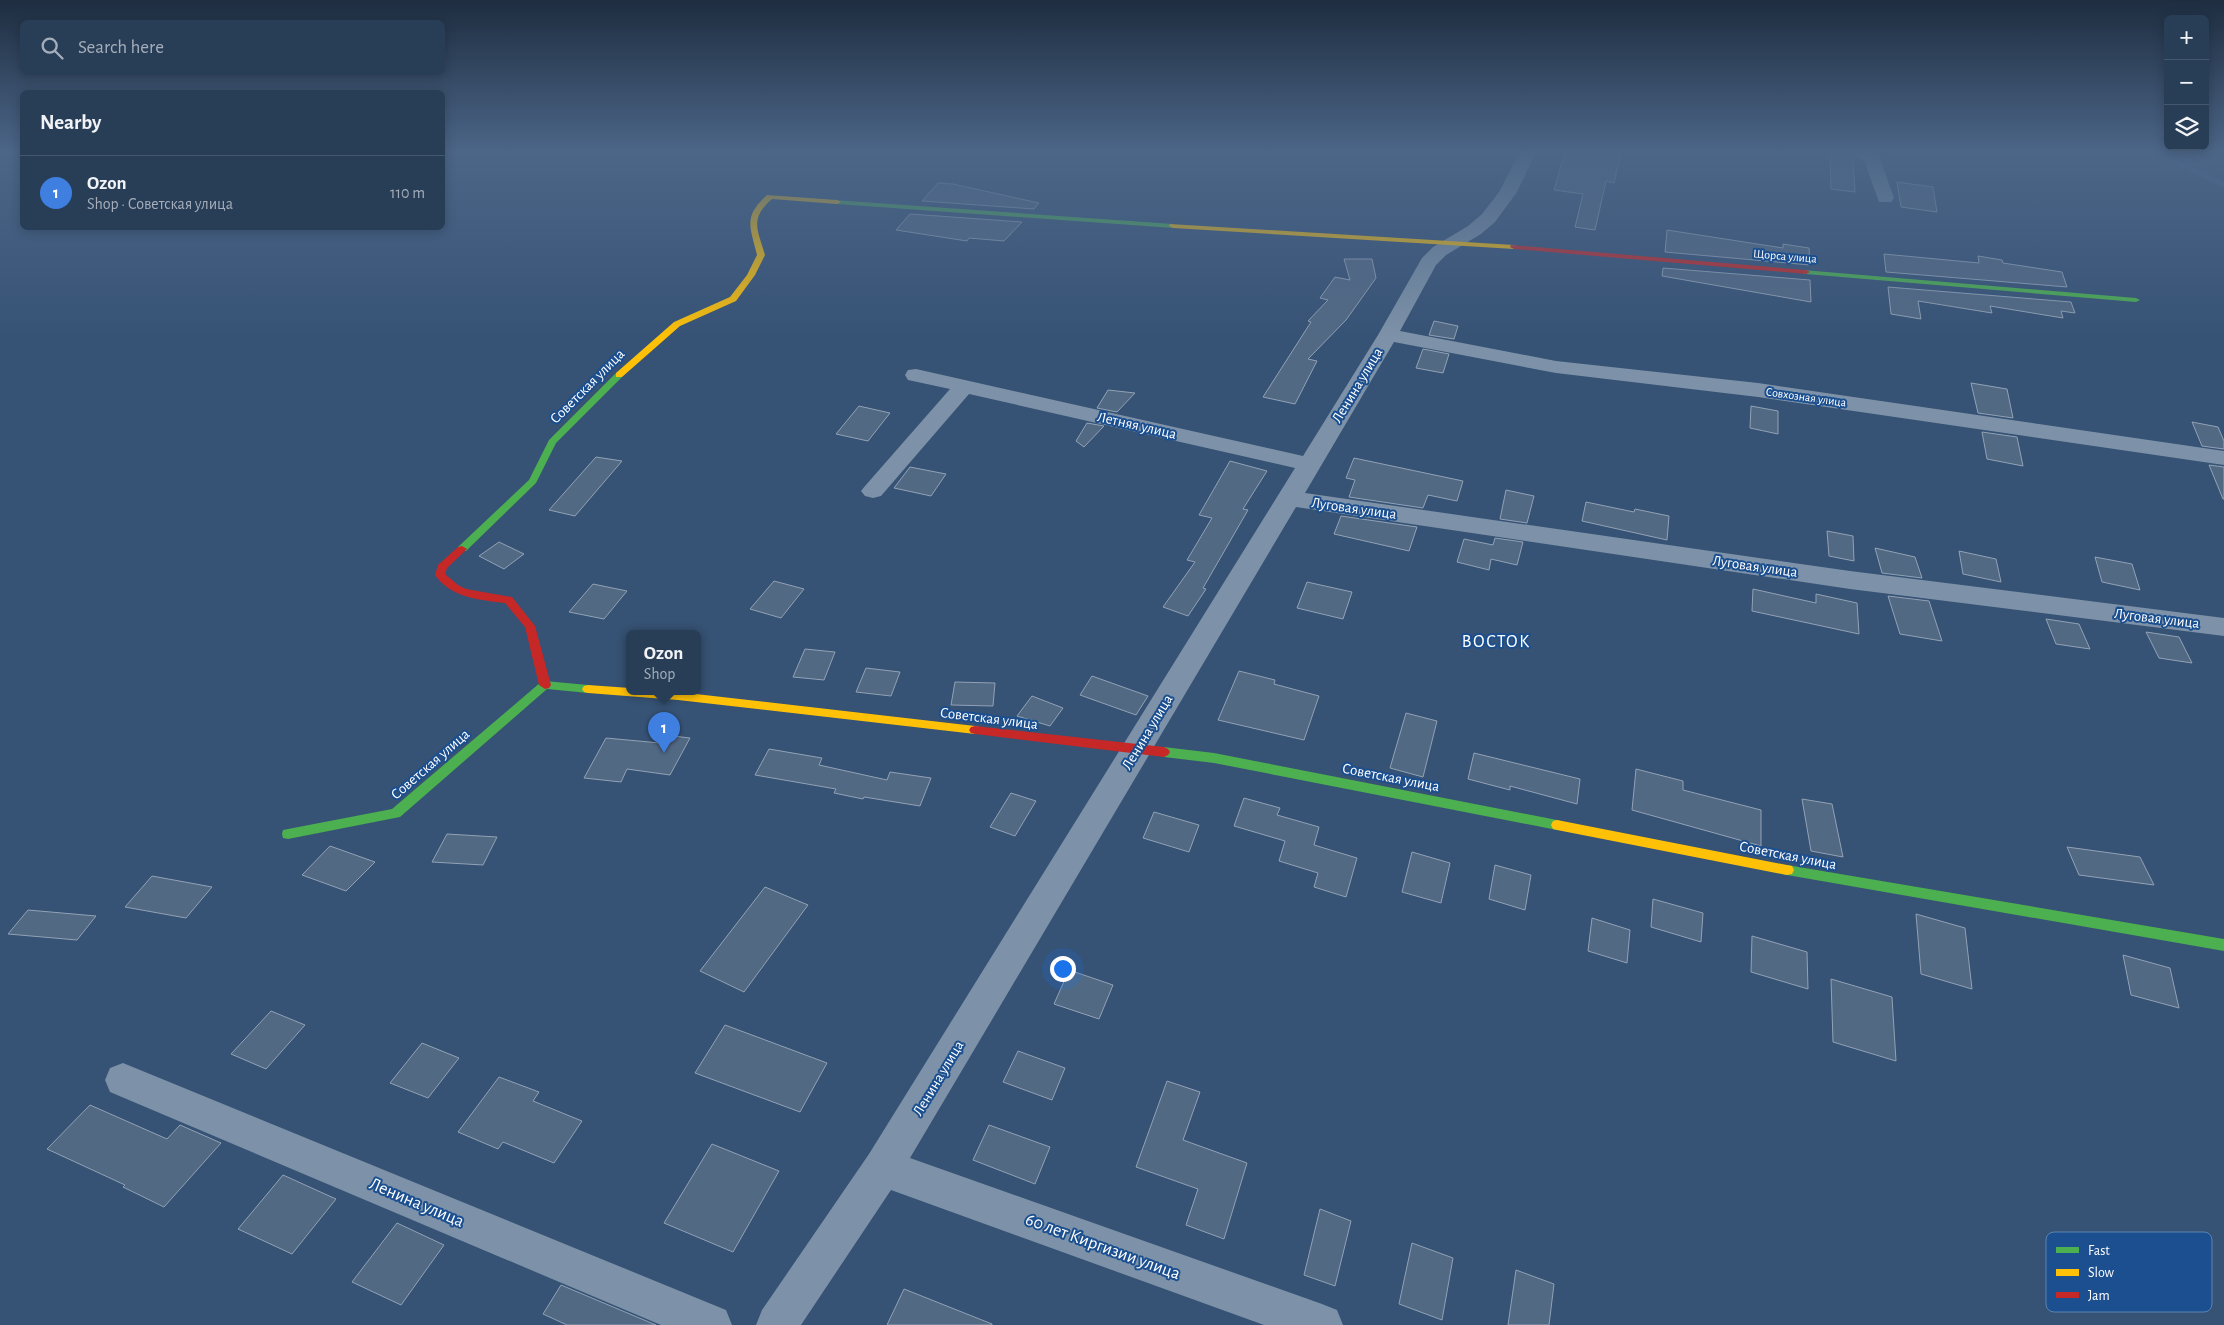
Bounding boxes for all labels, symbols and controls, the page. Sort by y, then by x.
map controls [2164,15,2209,150]
button: + [2164,15,2209,60]
search box [20,20,445,75]
icon: search [38,34,66,62]
text: Search here [78,38,164,57]
button: − [2164,60,2209,105]
button: layers [2164,105,2209,150]
text: Nearby [40,112,101,133]
text: Ozon [87,174,126,193]
text: 1 [53,185,59,201]
text: 110 m [390,185,425,201]
text: Shop · Советская улица [87,196,233,212]
street label: Щорса улица [1753,247,1818,266]
street label: Ленина улица [1329,345,1386,425]
street label: Советская улица [547,346,628,427]
street label: Совхозная улица [1765,385,1848,410]
street label: Летняя улица [1096,409,1178,442]
street label: Луговая улица [1310,495,1398,522]
street label: Луговая улица [1711,553,1799,580]
street label: Луговая улица [2113,606,2201,631]
popup [626,630,701,695]
district label: ВОСТОК [1462,633,1530,651]
text: Ozon [644,644,683,663]
text: Shop [644,666,675,682]
street label: Ленина улица [1119,692,1176,772]
street label: Советская улица [939,705,1039,732]
pin: 1 [648,712,680,753]
street label: Советская улица [388,726,473,802]
street label: Советская улица [1341,761,1441,794]
street label: Советская улица [1738,839,1838,872]
your location [1050,956,1076,982]
street label: Ленина улица [910,1038,967,1118]
street label: Ленина улица [367,1175,467,1231]
street label: 60 лет Киргизии улица [1023,1211,1182,1283]
legend [2046,1232,2212,1312]
text: Fast [2088,1244,2110,1258]
text: Slow [2088,1266,2115,1280]
text: Jam [2088,1289,2110,1303]

